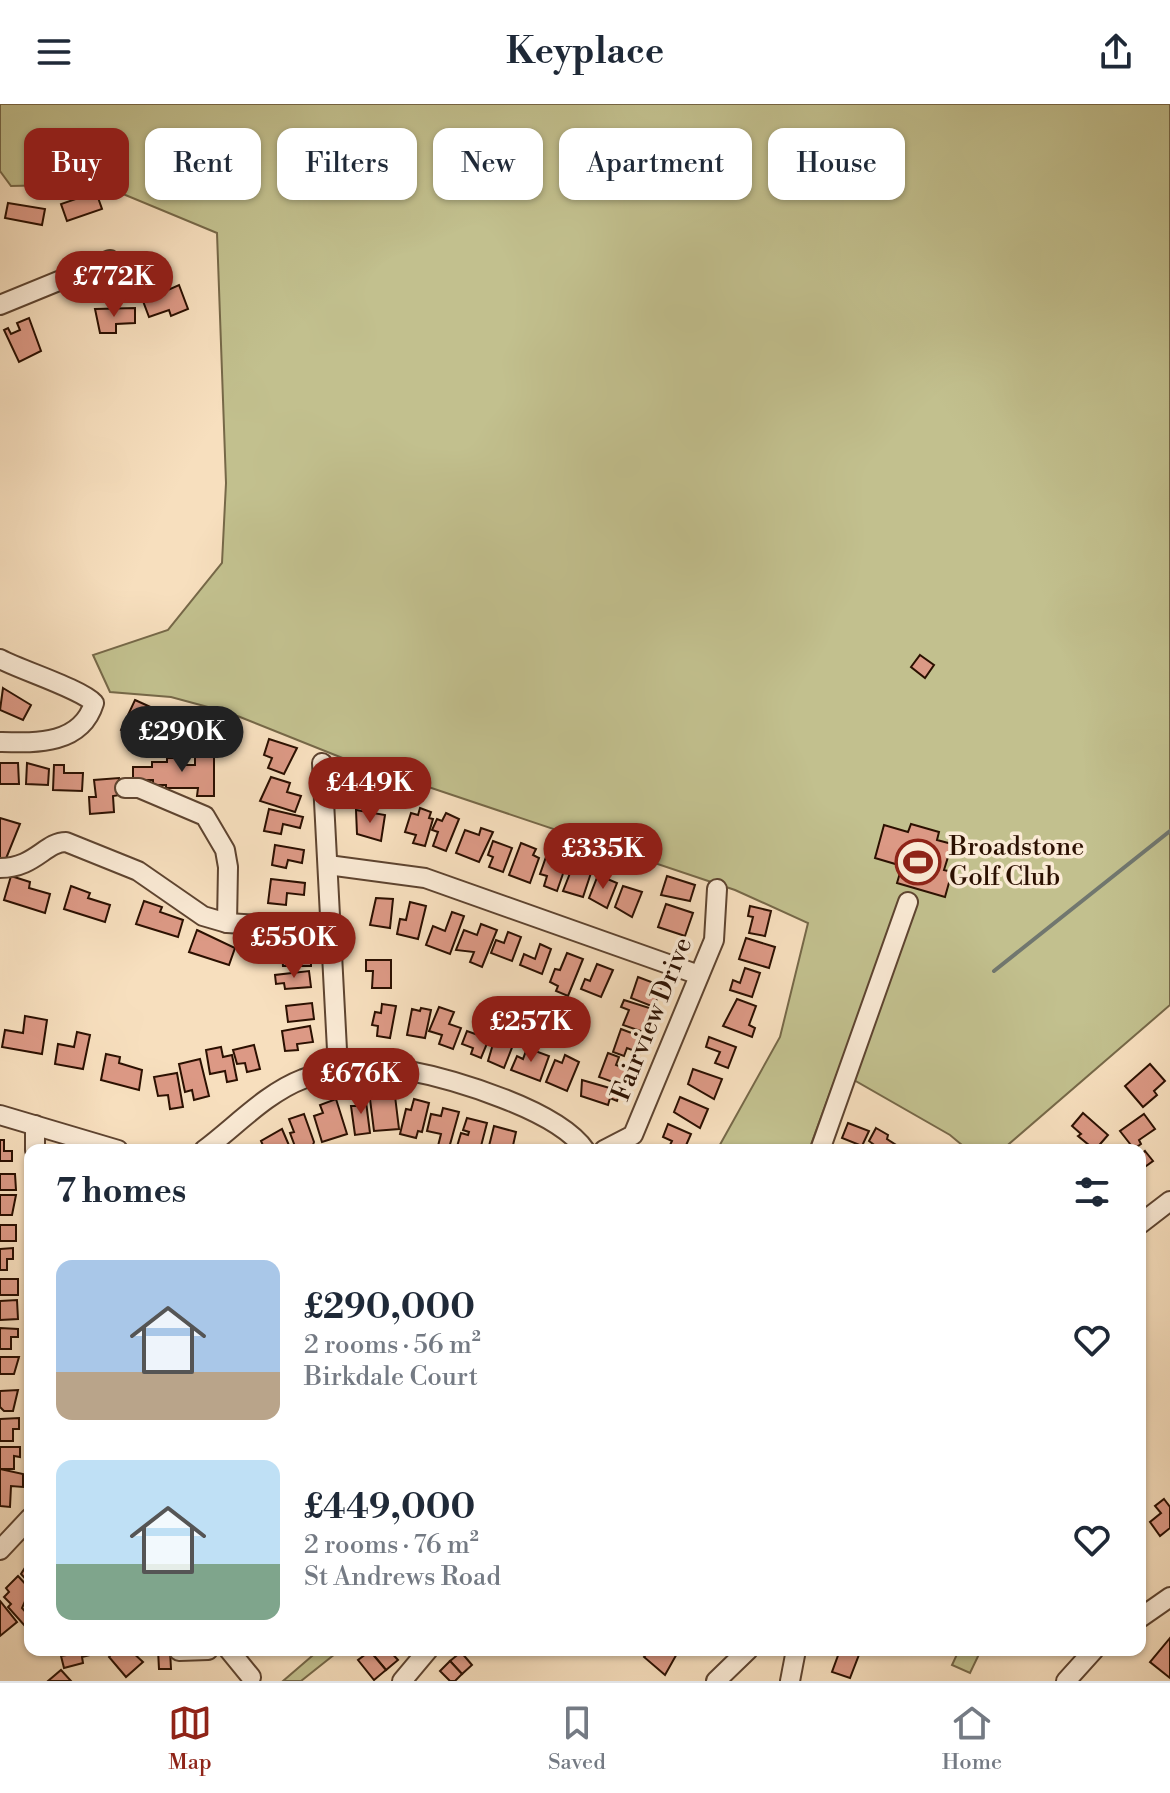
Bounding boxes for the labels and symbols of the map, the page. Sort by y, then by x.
pin: £772K [58,251,170,319]
pin: £290K [126,706,238,774]
pin: £449K [314,757,426,825]
pin: £335K [547,823,659,891]
place label: Broadstone Golf Club [948,831,1084,893]
sports icon: Broadstone Golf Club [894,838,942,886]
pin: £550K [238,912,350,980]
street label: Fairview Drive [605,933,699,1105]
pin: £257K [475,996,587,1064]
pin: £676K [305,1048,417,1116]

